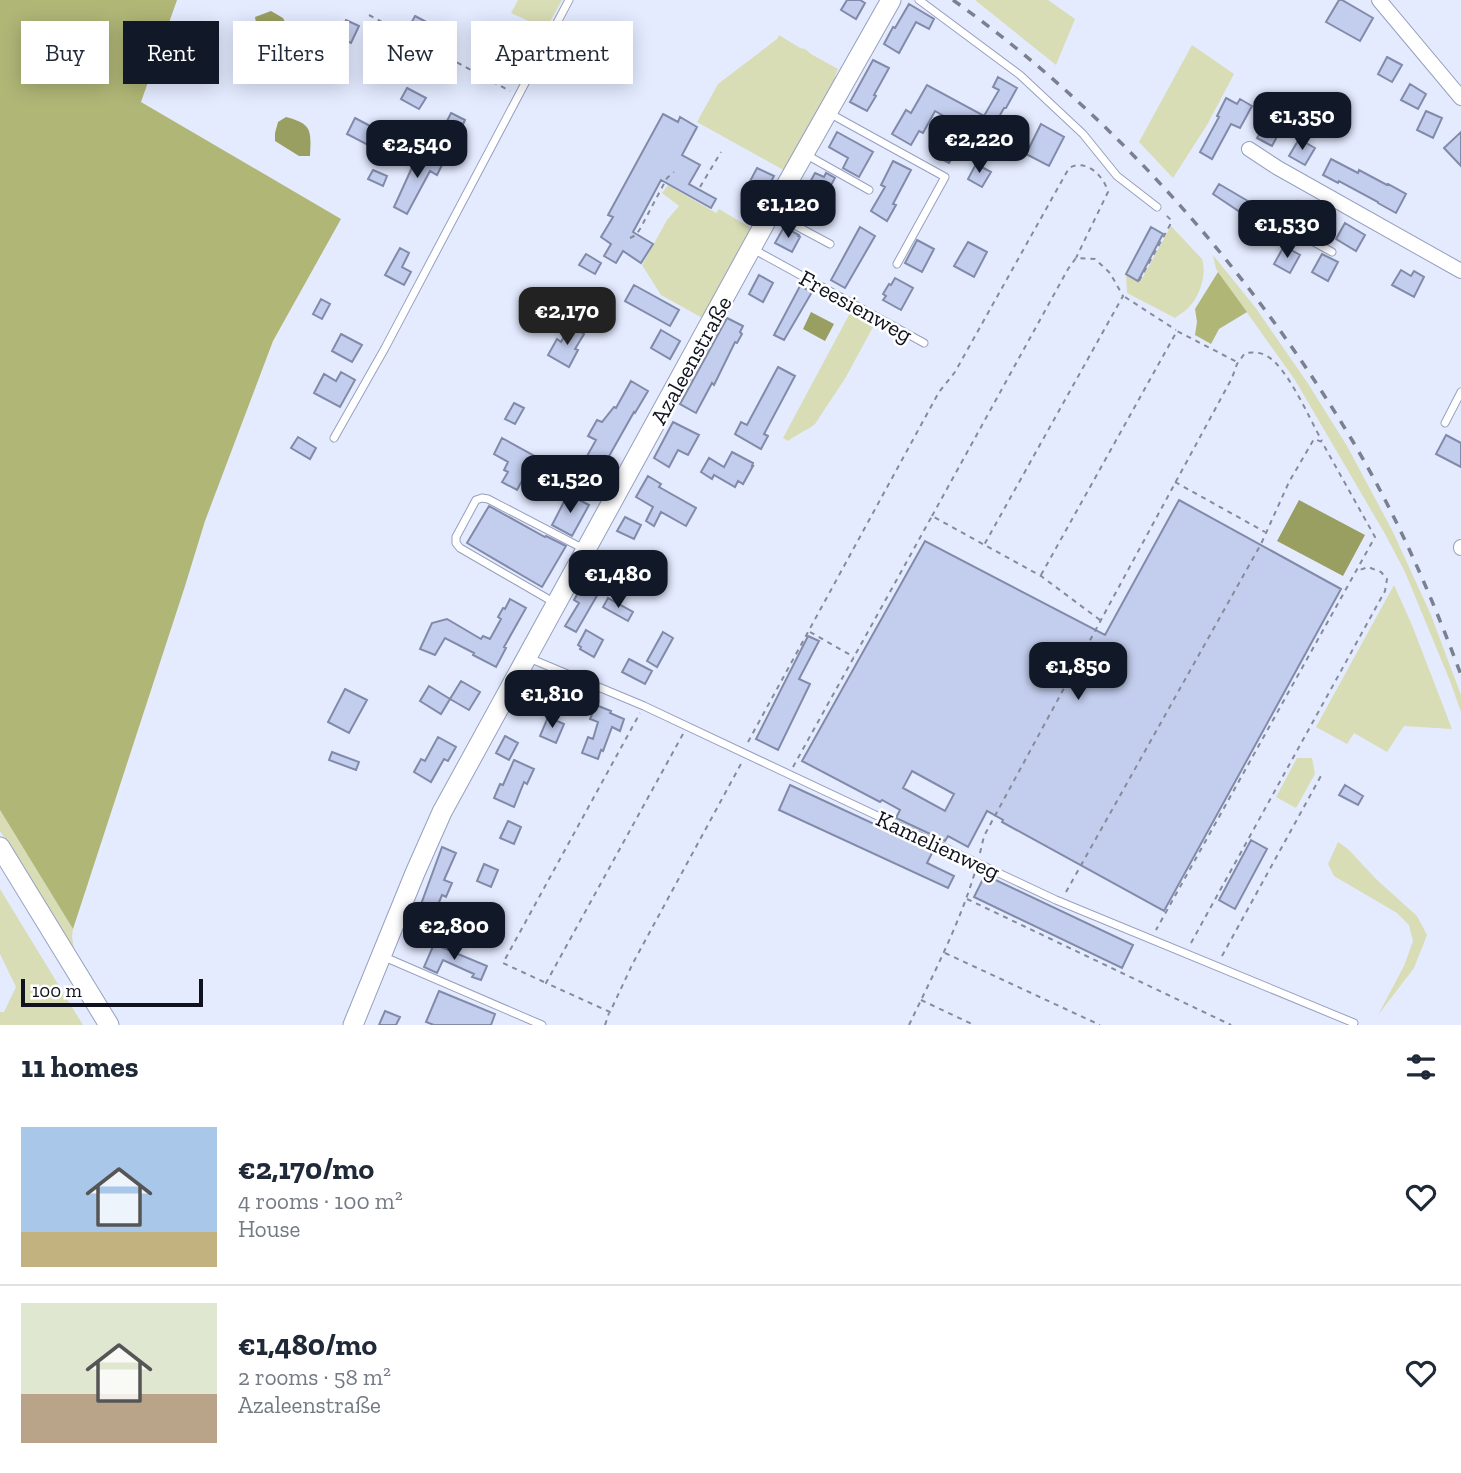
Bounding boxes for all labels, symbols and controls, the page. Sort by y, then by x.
chip: Buy [21,21,109,84]
chip: Rent [123,21,219,84]
chip: Filters [233,21,349,84]
chip: New [363,21,457,84]
chip: Apartment [471,21,633,84]
pin: €1,350 [1245,92,1359,152]
text: €1,350 [1269,101,1335,129]
pin: €2,220 [922,116,1036,175]
pin: €2,540 [360,120,474,180]
text: €2,220 [944,124,1014,152]
text: €2,540 [382,129,452,157]
pin: €1,120 [731,180,845,240]
text: €1,120 [757,189,819,217]
pin: €1,530 [1230,201,1344,260]
text: €1,530 [1254,209,1320,237]
street label: Freesienweg [795,263,918,349]
pin: €2,170 [510,288,624,347]
street label: Azaleenstraße [644,291,738,429]
text: €2,170 [535,296,599,324]
pin: €1,520 [513,456,627,515]
text: €1,520 [537,464,603,492]
pin: €1,480 [561,550,675,610]
text: €1,480 [585,559,651,587]
pin: €1,850 [1021,642,1135,702]
text: €1,850 [1045,651,1111,679]
pin: €1,810 [495,670,609,730]
text: €1,810 [521,679,583,707]
street label: Kamelienweg [872,804,1005,886]
pin: €2,800 [397,902,511,962]
text: €2,800 [419,911,489,939]
scale bar [21,976,203,1008]
text: 100 m [32,979,82,1002]
icon: filters [1402,1048,1440,1086]
text: 11 homes [21,1049,139,1085]
text: €2,170/mo [238,1151,374,1187]
icon: home [77,1155,161,1239]
icon: heart [1402,1178,1440,1216]
text: 4 rooms · 100 m² [238,1187,403,1215]
text: House [238,1215,300,1243]
text: €1,480/mo [238,1327,377,1363]
icon: home [77,1331,161,1415]
icon: heart [1402,1354,1440,1392]
text: 2 rooms · 58 m² [238,1363,391,1391]
text: Azaleenstraße [238,1391,381,1419]

